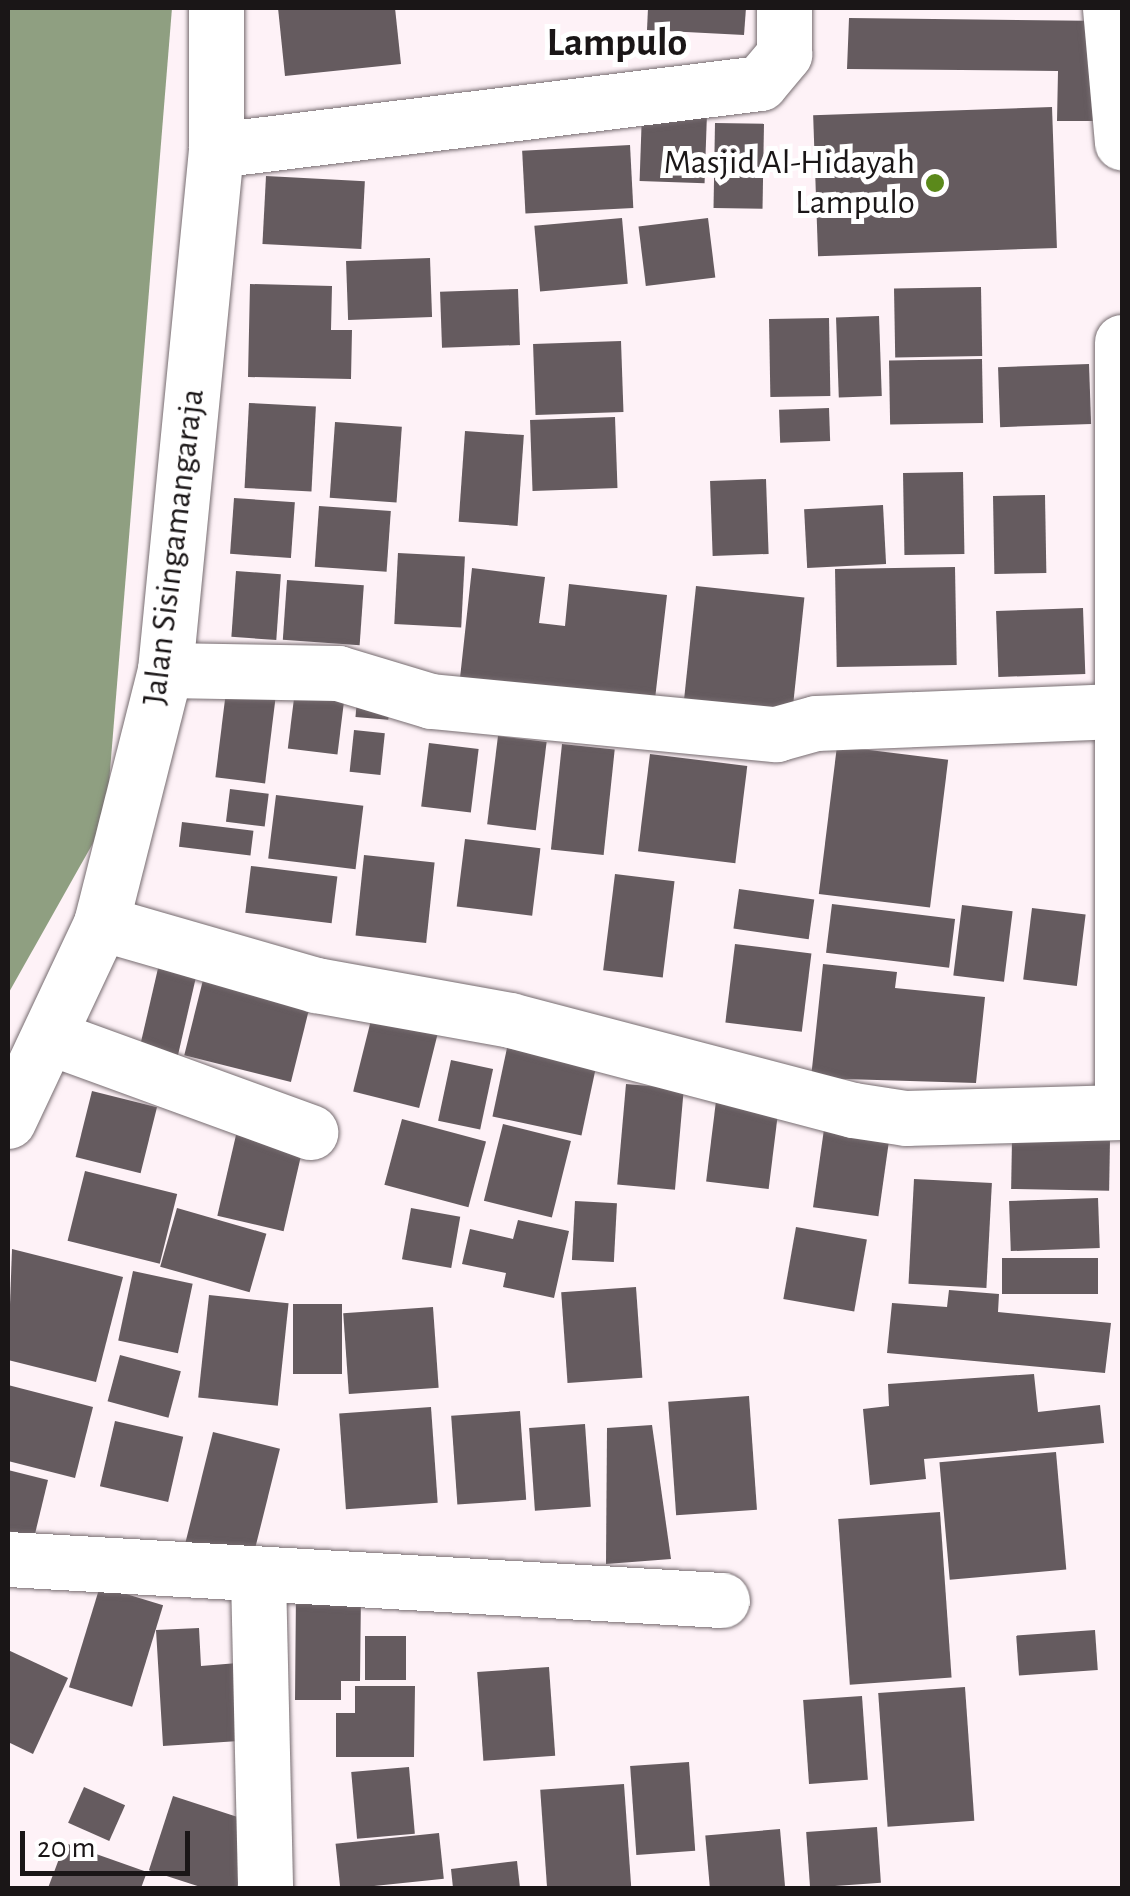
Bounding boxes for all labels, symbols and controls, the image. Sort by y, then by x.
district label: Lampulo [547,19,687,67]
place label: Masjid Al-Hidayah Lampulo [663,142,915,224]
marker: Masjid Al-Hidayah Lampulo [924,172,946,194]
street label: Jalan Sisingamangaraja [134,386,214,708]
scale bar [25,1811,195,1873]
text: 20 m [37,1833,95,1863]

